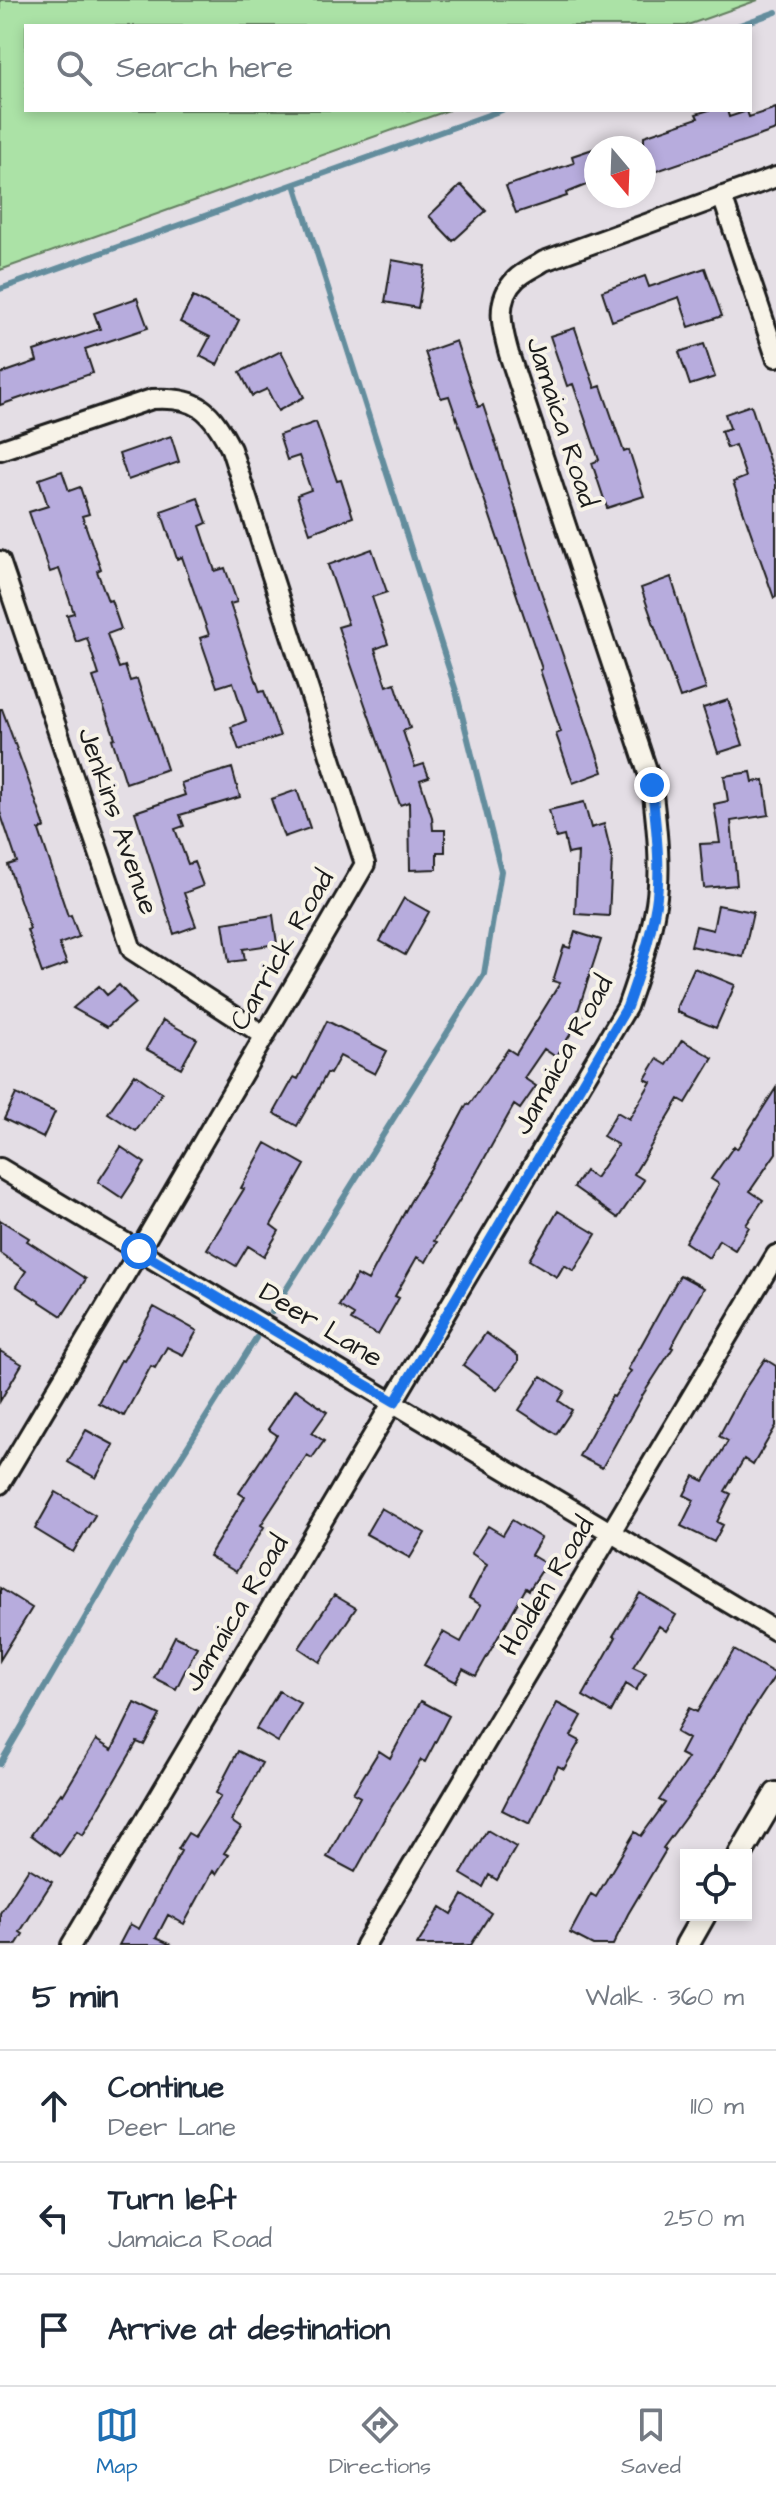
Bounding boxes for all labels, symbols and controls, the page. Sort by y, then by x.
search box [24,24,752,112]
icon: search [52,46,96,90]
text: Search here [116,47,293,89]
north arrow [584,136,656,208]
street label: Jamaica Road [516,332,608,512]
street label: Jenkins Avenue [68,722,168,920]
route end [634,767,670,803]
street label: Carrick Road [220,862,344,1038]
street label: Jamaica Road [503,968,623,1142]
route start [121,1233,157,1269]
street label: Deer Lane [252,1273,390,1377]
street label: Holden Road [490,1509,604,1663]
street label: Jamaica Road [174,1527,298,1699]
map controls [680,1849,752,1921]
button: locate [680,1849,752,1921]
text: 5 min [32,1973,118,2021]
text: Walk · 360 m [585,1979,744,2015]
text: Continue [108,2067,224,2109]
icon: ahead [32,2084,76,2128]
text: 110 m [690,2088,744,2124]
text: Deer Lane [108,2109,236,2145]
text: Turn left [108,2179,236,2221]
icon: left [32,2196,76,2240]
text: 250 m [664,2200,744,2236]
text: Jamaica Road [108,2221,272,2257]
icon: arrive [32,2308,76,2352]
text: Arrive at destination [108,2309,390,2351]
tab: Map [95,2403,139,2482]
tab: Directions [329,2403,431,2482]
tab: Saved [621,2403,681,2482]

